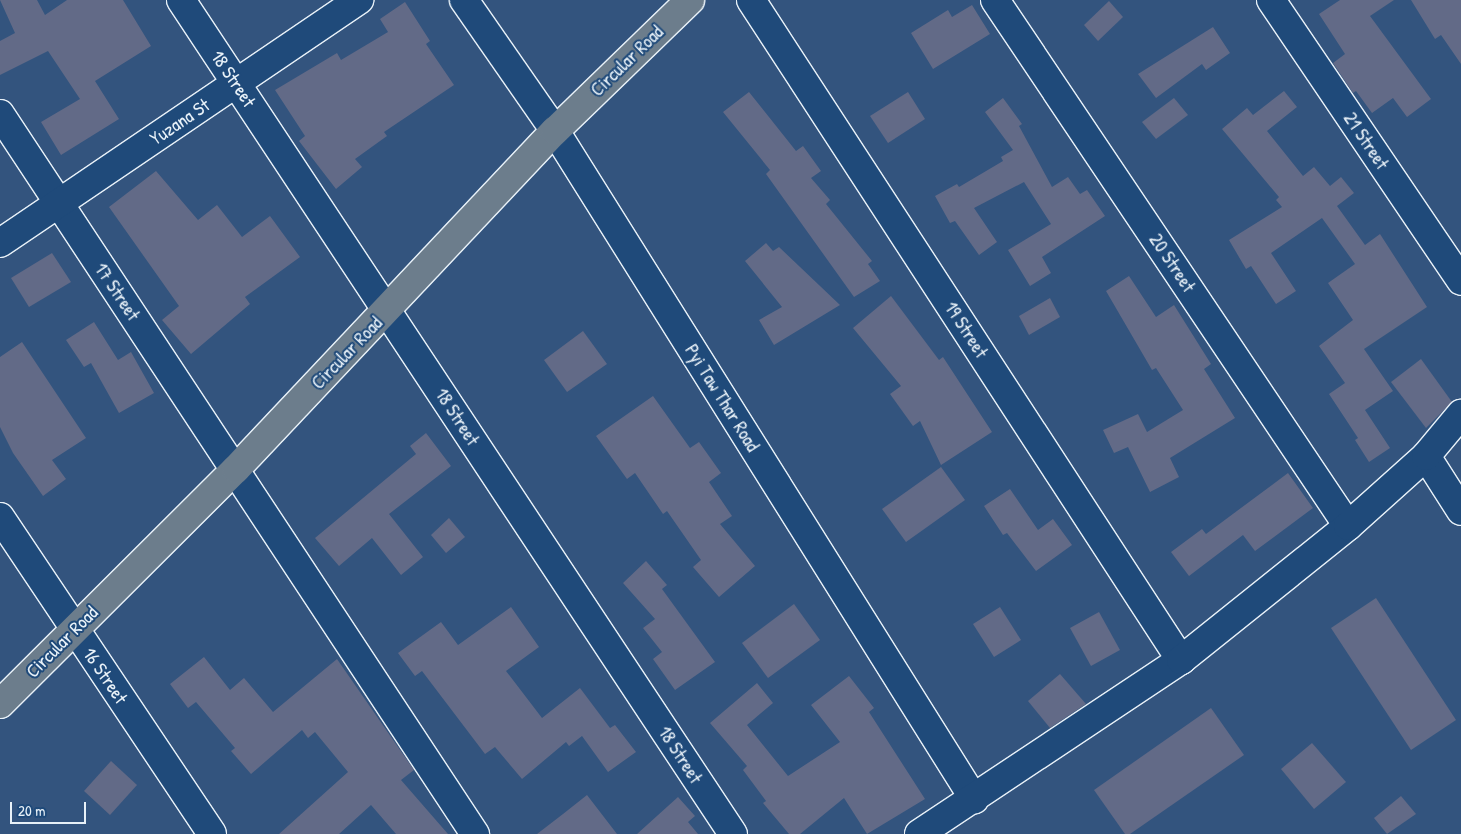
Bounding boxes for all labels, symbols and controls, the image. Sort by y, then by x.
street label: Circular Road [586,21,668,101]
street label: 18 Street [206,46,260,112]
street label: Yuzana St [146,94,214,150]
street label: 21 Street [1339,108,1393,174]
street label: 20 Street [1144,229,1200,297]
street label: 17 Street [89,259,145,325]
street label: 19 Street [939,298,993,362]
street label: Circular Road [307,312,387,394]
street label: Pyi Taw Thar Road [680,340,764,456]
street label: 18 Street [430,384,484,450]
street label: Circular Road [21,601,103,683]
street label: 16 Street [78,643,132,709]
street label: 18 Street [653,722,707,788]
scale bar [12,792,89,824]
text: 20 m [18,800,45,821]

